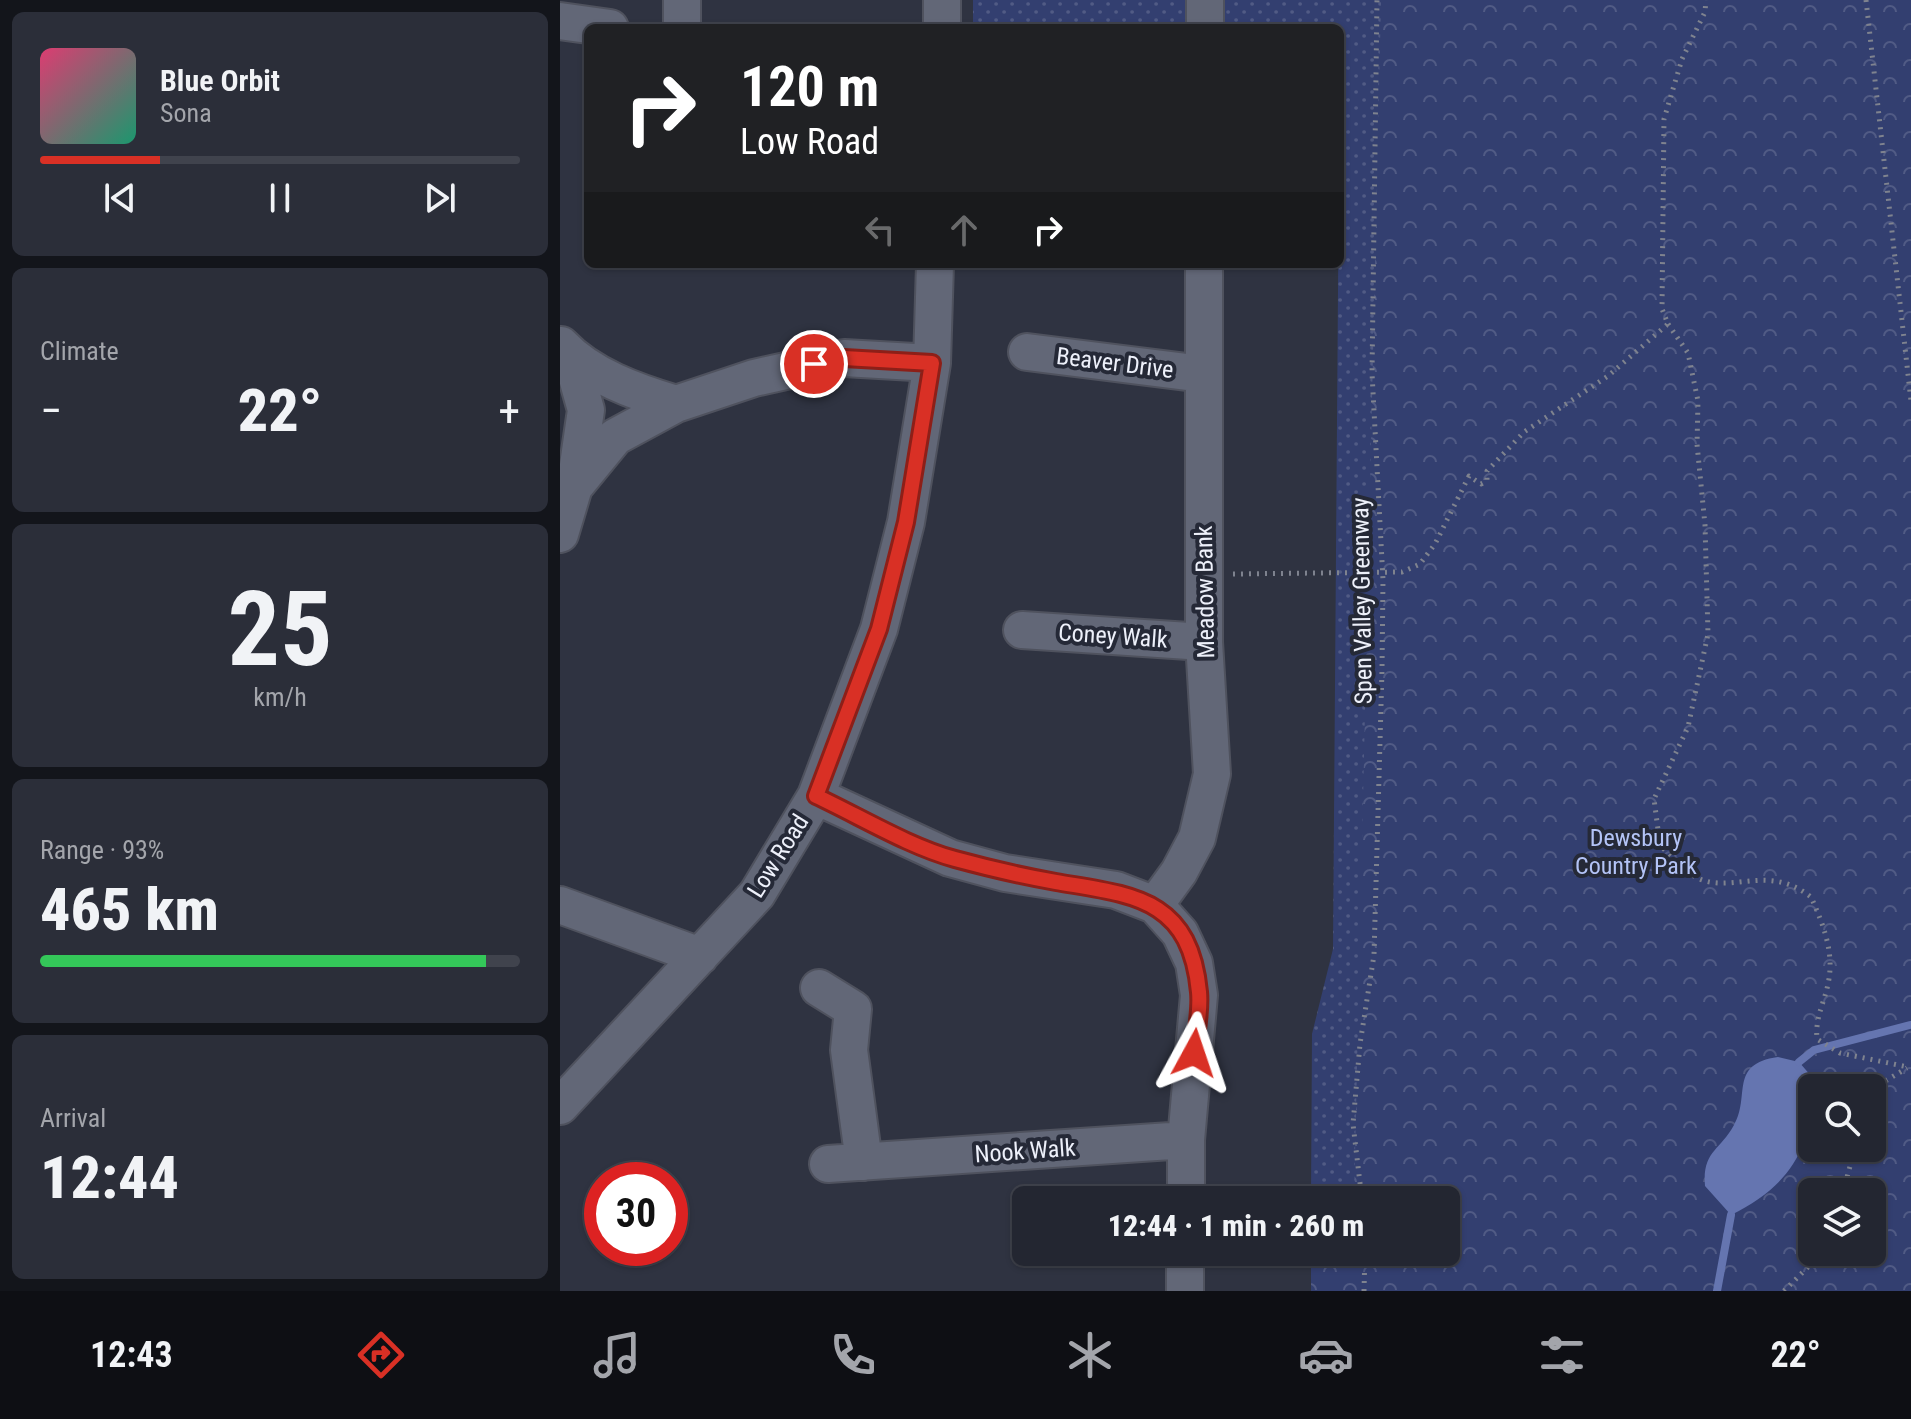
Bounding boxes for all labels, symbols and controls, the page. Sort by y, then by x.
text: 120 m [740,54,879,120]
icon: right [608,56,712,160]
text: Blue Orbit [160,63,280,98]
text: Sona [160,98,212,128]
text: Low Road [740,121,879,163]
icon: previous [98,176,142,220]
icon: pause [258,176,302,220]
icon: next [418,176,462,220]
icon: left [858,208,902,252]
icon: ahead [942,208,986,252]
icon: right [1026,208,1070,252]
pin [780,330,848,398]
text: Climate [40,336,119,366]
icon: arrive [792,342,836,386]
street label: Beaver Drive [1055,342,1175,384]
text: 22° [238,375,322,446]
text: − [40,385,62,437]
text: + [498,385,520,437]
street label: Spen Valley Greenway [1346,497,1378,705]
street label: Meadow Bank [1190,525,1220,659]
text: 25 [227,569,333,690]
street label: Coney Walk [1057,618,1169,654]
text: km/h [253,682,307,712]
street label: Low Road [742,809,814,903]
park label: Dewsbury Country Park [1575,824,1697,880]
text: Range · 93% [40,835,164,865]
text: 465 km [40,874,219,945]
position arrow [1152,1011,1236,1095]
map controls [1798,1074,1886,1266]
button: search [1798,1074,1886,1162]
text: Arrival [40,1103,106,1133]
street label: Nook Walk [974,1133,1077,1168]
text: 12:44 [40,1142,179,1213]
speed limit sign: 30 [584,1162,688,1266]
button: layers [1798,1178,1886,1266]
text: 12:44 · 1 min · 260 m [1108,1208,1364,1243]
icon: directions [353,1327,409,1383]
icon: music [589,1327,645,1383]
icon: phone [825,1327,881,1383]
icon: climate [1062,1327,1118,1383]
icon: car [1298,1327,1354,1383]
icon: filters [1534,1327,1590,1383]
text: 12:43 [90,1334,173,1376]
text: 22° [1770,1334,1821,1376]

